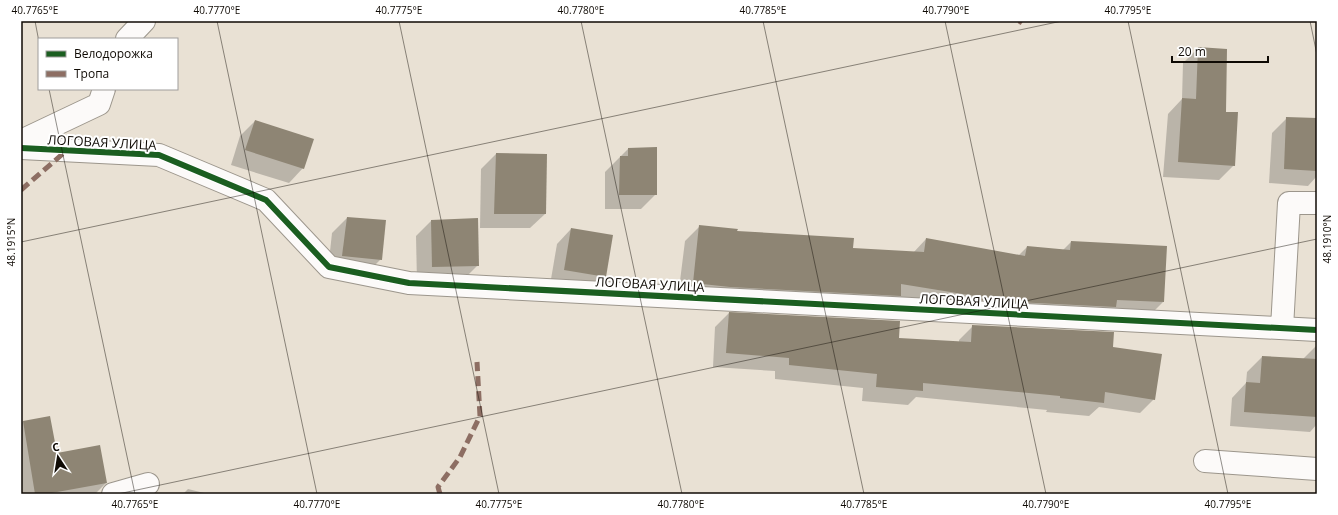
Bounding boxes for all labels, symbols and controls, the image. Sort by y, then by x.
text: 40.7765°E [12,3,58,17]
text: 40.7770°E [194,3,240,17]
text: 40.7775°E [376,3,422,17]
text: 40.7780°E [558,3,604,17]
text: 40.7785°E [740,3,786,17]
text: 40.7790°E [923,3,969,17]
text: 40.7795°E [1105,3,1151,17]
legend [38,38,178,90]
scale bar [1172,38,1268,64]
text: 20 m [1178,43,1206,60]
text: Велодорожка [74,45,153,62]
text: Тропа [74,65,109,82]
street label: ЛОГОВАЯ УЛИЦА [47,130,158,154]
text: 48.1910°N [1320,215,1334,263]
text: 48.1915°N [4,218,18,266]
street label: ЛОГОВАЯ УЛИЦА [595,272,706,296]
street label: ЛОГОВАЯ УЛИЦА [919,289,1030,313]
north arrow [38,437,78,477]
text: С [51,439,61,455]
text: 40.7765°E [112,497,158,511]
text: 40.7770°E [294,497,340,511]
text: 40.7775°E [476,497,522,511]
text: 40.7780°E [658,497,704,511]
text: 40.7785°E [841,497,887,511]
text: 40.7790°E [1023,497,1069,511]
text: 40.7795°E [1205,497,1251,511]

